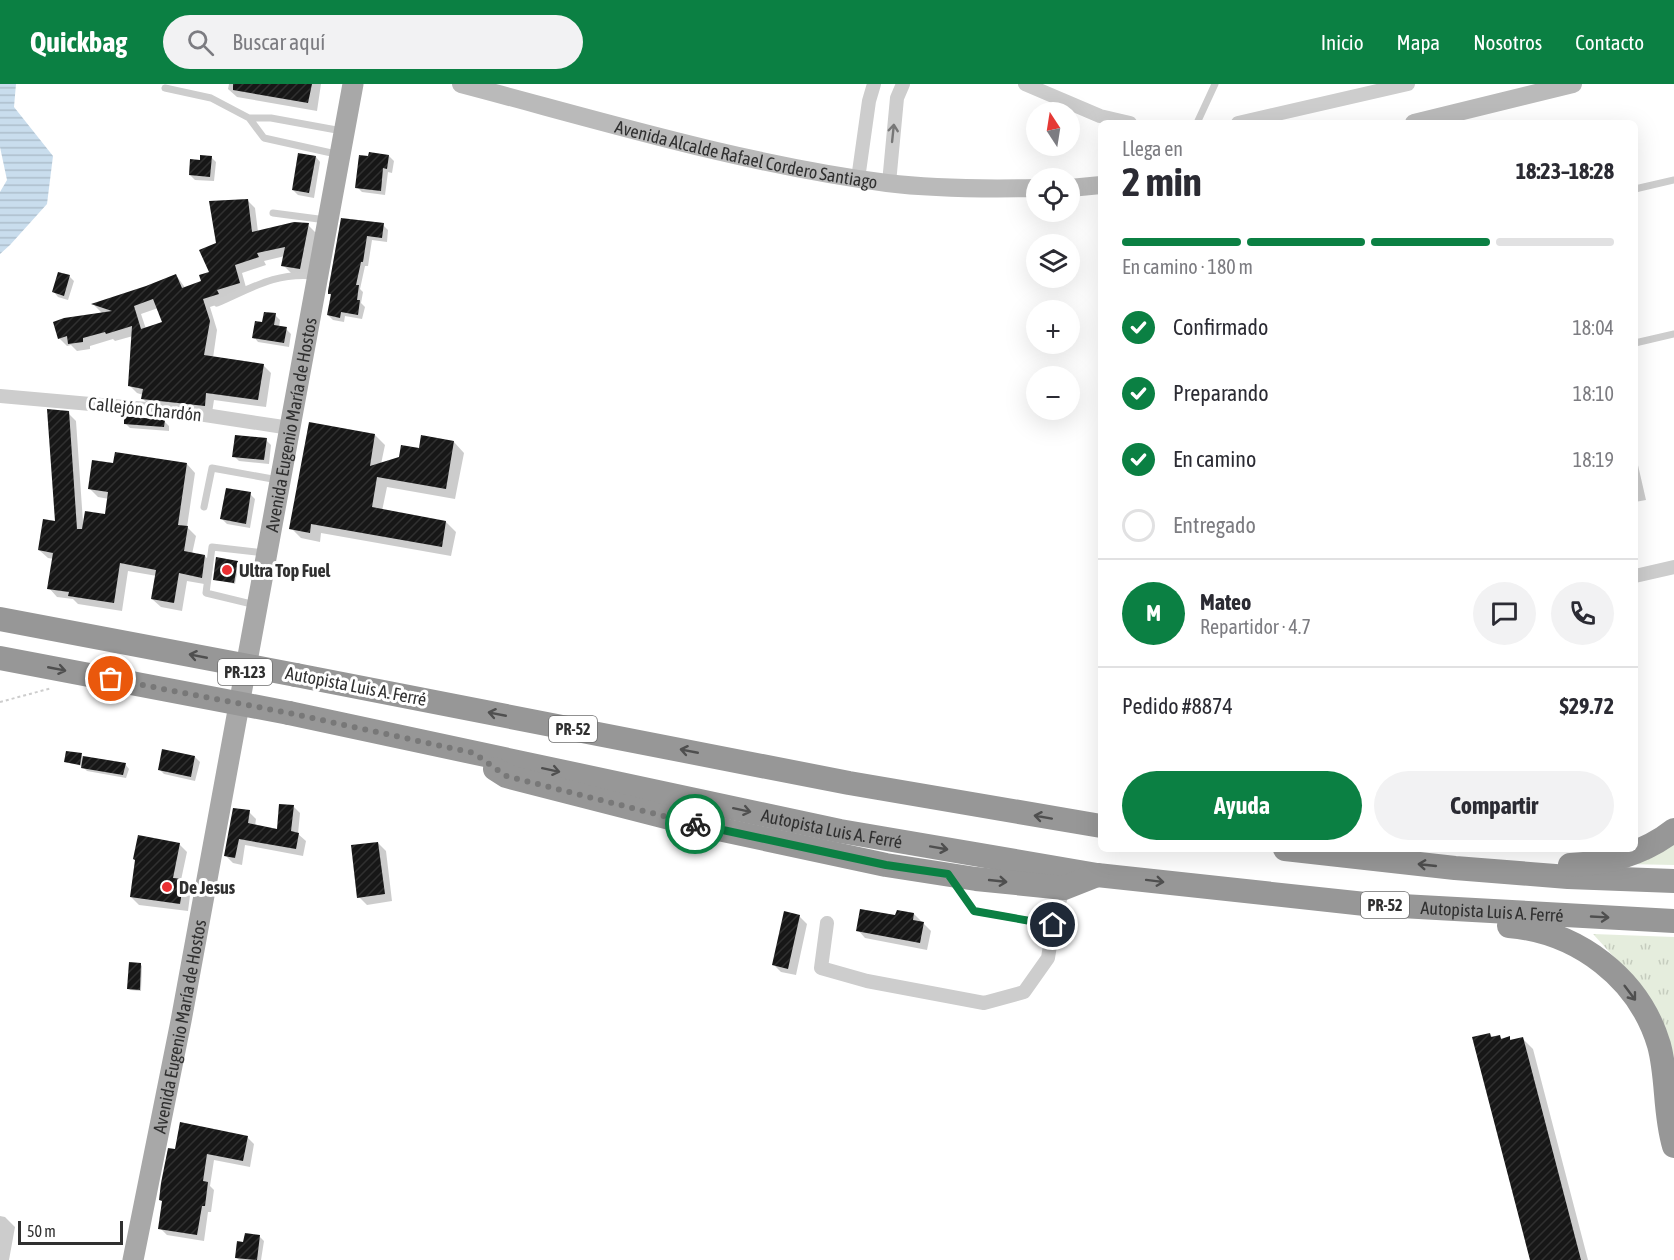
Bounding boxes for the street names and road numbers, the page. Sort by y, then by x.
street label: Avenida Alcalde Rafael Cordero Santiago [613,115,879,192]
street label: Avenida Eugenio María de Hostos [261,316,320,534]
street label: Callejón Chardón [87,393,203,425]
road number: PR-123 [218,659,272,685]
street label: Autopista Luis A. Ferré [284,662,428,710]
road number: PR-52 [549,716,597,742]
street label: Autopista Luis A. Ferré [760,804,904,852]
road number: PR-52 [1361,892,1409,918]
street label: Autopista Luis A. Ferré [1420,897,1564,925]
street label: Avenida Eugenio María de Hostos [148,918,210,1135]

